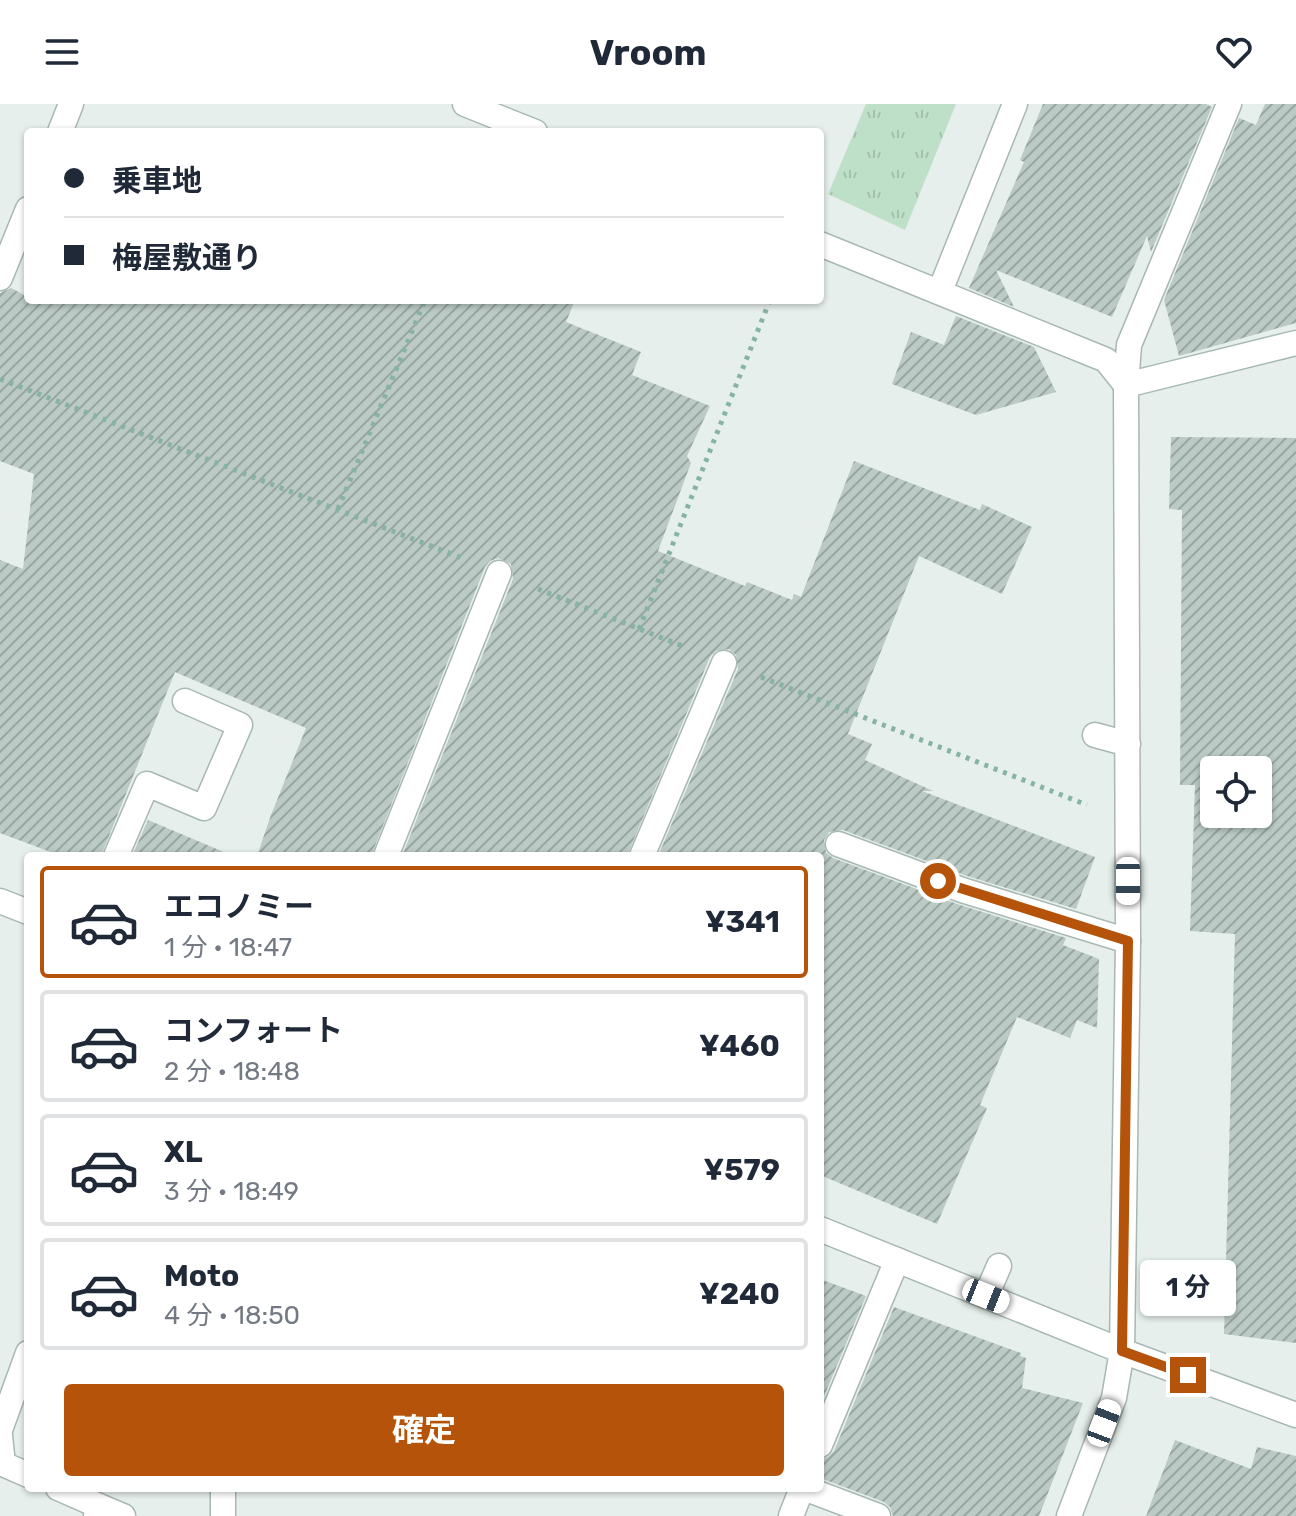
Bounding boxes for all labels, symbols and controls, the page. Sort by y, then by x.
icon: menu [40,30,84,74]
icon: heart [1212,30,1256,74]
text: Vroom [590,31,706,74]
text: 乗車地 [112,163,202,199]
text: 梅屋敷通り [112,240,262,276]
map controls [1200,756,1272,828]
button: locate [1200,756,1272,828]
car [1116,857,1140,905]
route start [920,863,956,899]
icon: car [68,886,140,958]
text: エコノミー [164,889,314,925]
text: ¥341 [705,904,780,940]
text: 1 分 · 18:47 [164,932,292,963]
icon: car [68,1010,140,1082]
text: コンフォート [164,1013,343,1049]
text: ¥460 [699,1028,780,1064]
text: 2 分 · 18:48 [164,1056,300,1087]
icon: car [68,1134,140,1206]
text: XL [164,1134,203,1170]
text: ¥579 [704,1152,780,1188]
text: 3 分 · 18:49 [164,1176,299,1207]
icon: car [68,1258,140,1330]
text: Moto [164,1258,239,1294]
callout: 1 分 [1140,1259,1236,1315]
text: 1 分 [1166,1272,1210,1303]
text: ¥240 [699,1276,780,1312]
car [959,1276,1013,1316]
text: 4 分 · 18:50 [164,1300,300,1331]
route end [1170,1357,1206,1393]
button: 確定 [64,1384,784,1476]
car [1084,1396,1124,1450]

